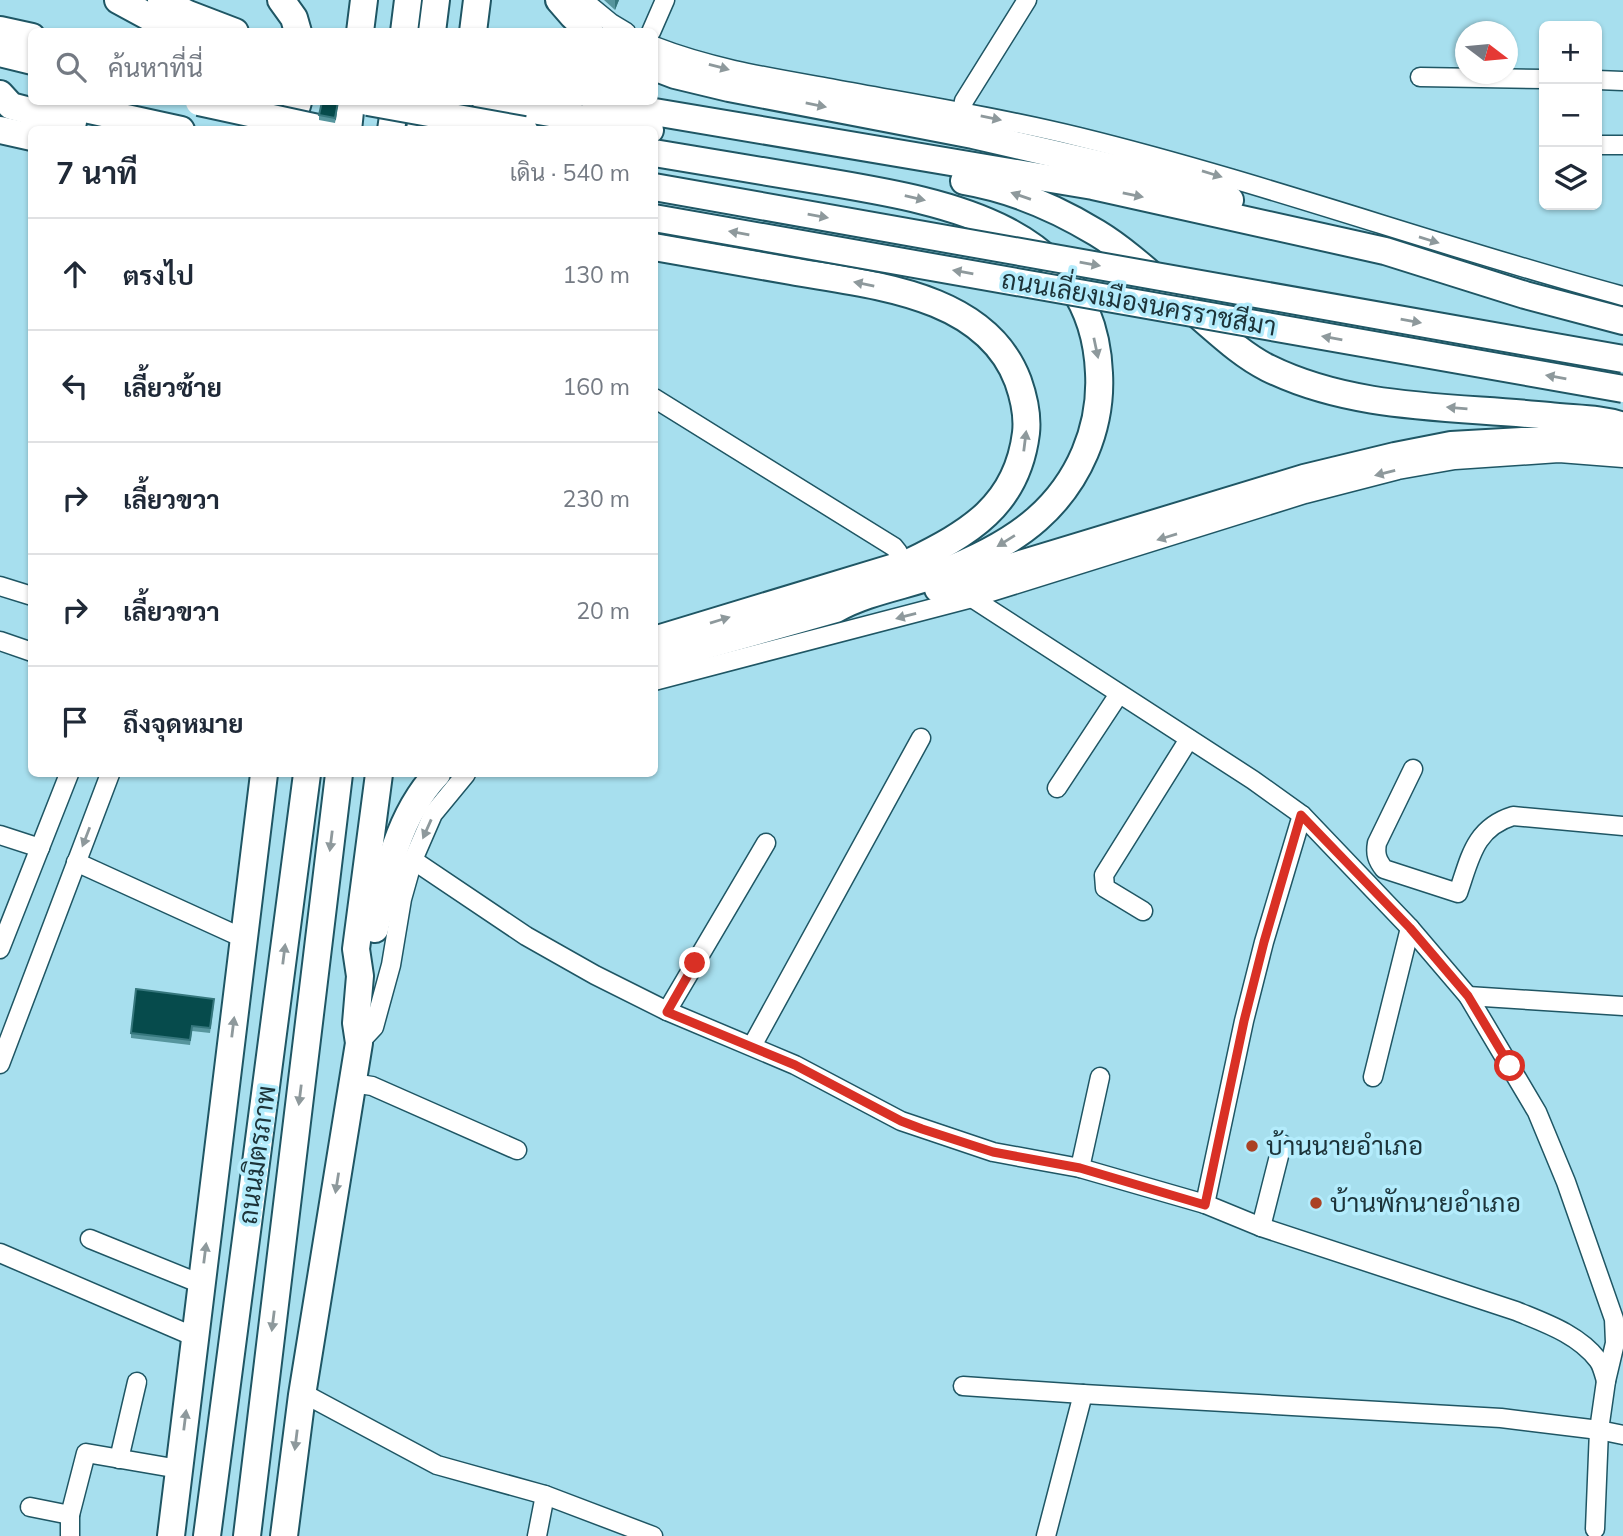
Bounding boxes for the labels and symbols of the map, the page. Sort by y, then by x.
north arrow [1455,21,1518,84]
one-way arrow [709,62,731,73]
one-way arrow [805,100,827,111]
one-way arrow [980,112,1002,123]
one-way arrow [1201,169,1222,179]
one-way arrow [1010,190,1031,201]
one-way arrow [1122,190,1144,201]
one-way arrow [904,193,926,204]
one-way arrow [807,211,829,222]
one-way arrow [728,227,750,238]
one-way arrow [1419,236,1440,246]
street label: ถนนเลี่ยงเมืองนครราชสีมา [999,257,1280,343]
one-way arrow [1080,259,1102,270]
one-way arrow [952,266,974,277]
one-way arrow [853,279,875,290]
one-way arrow [1400,316,1422,327]
one-way arrow [1321,332,1343,343]
one-way arrow [1091,337,1102,359]
one-way arrow [1545,371,1567,382]
one-way arrow [1445,402,1467,413]
one-way arrow [1020,429,1031,451]
one-way arrow [1374,468,1396,479]
one-way arrow [1156,532,1177,543]
one-way arrow [996,534,1016,547]
one-way arrow [895,611,916,621]
one-way arrow [710,614,731,624]
one-way arrow [421,819,433,839]
one-way arrow [80,827,91,848]
one-way arrow [325,830,336,852]
one-way arrow [278,942,289,964]
route end [679,947,710,978]
one-way arrow [228,1016,239,1038]
route start [1494,1050,1525,1081]
street label: ถนนมิตรภาพ [230,1083,283,1226]
one-way arrow [294,1084,305,1106]
place label: บ้านนายอำเภอ [1266,1129,1423,1162]
marker: บ้านนายอำเภอ [1244,1138,1260,1154]
one-way arrow [331,1173,342,1195]
place label: บ้านพักนายอำเภอ [1330,1186,1521,1219]
marker: บ้านพักนายอำเภอ [1308,1195,1324,1211]
one-way arrow [200,1242,211,1264]
one-way arrow [267,1310,278,1332]
one-way arrow [180,1408,191,1430]
one-way arrow [291,1429,302,1451]

